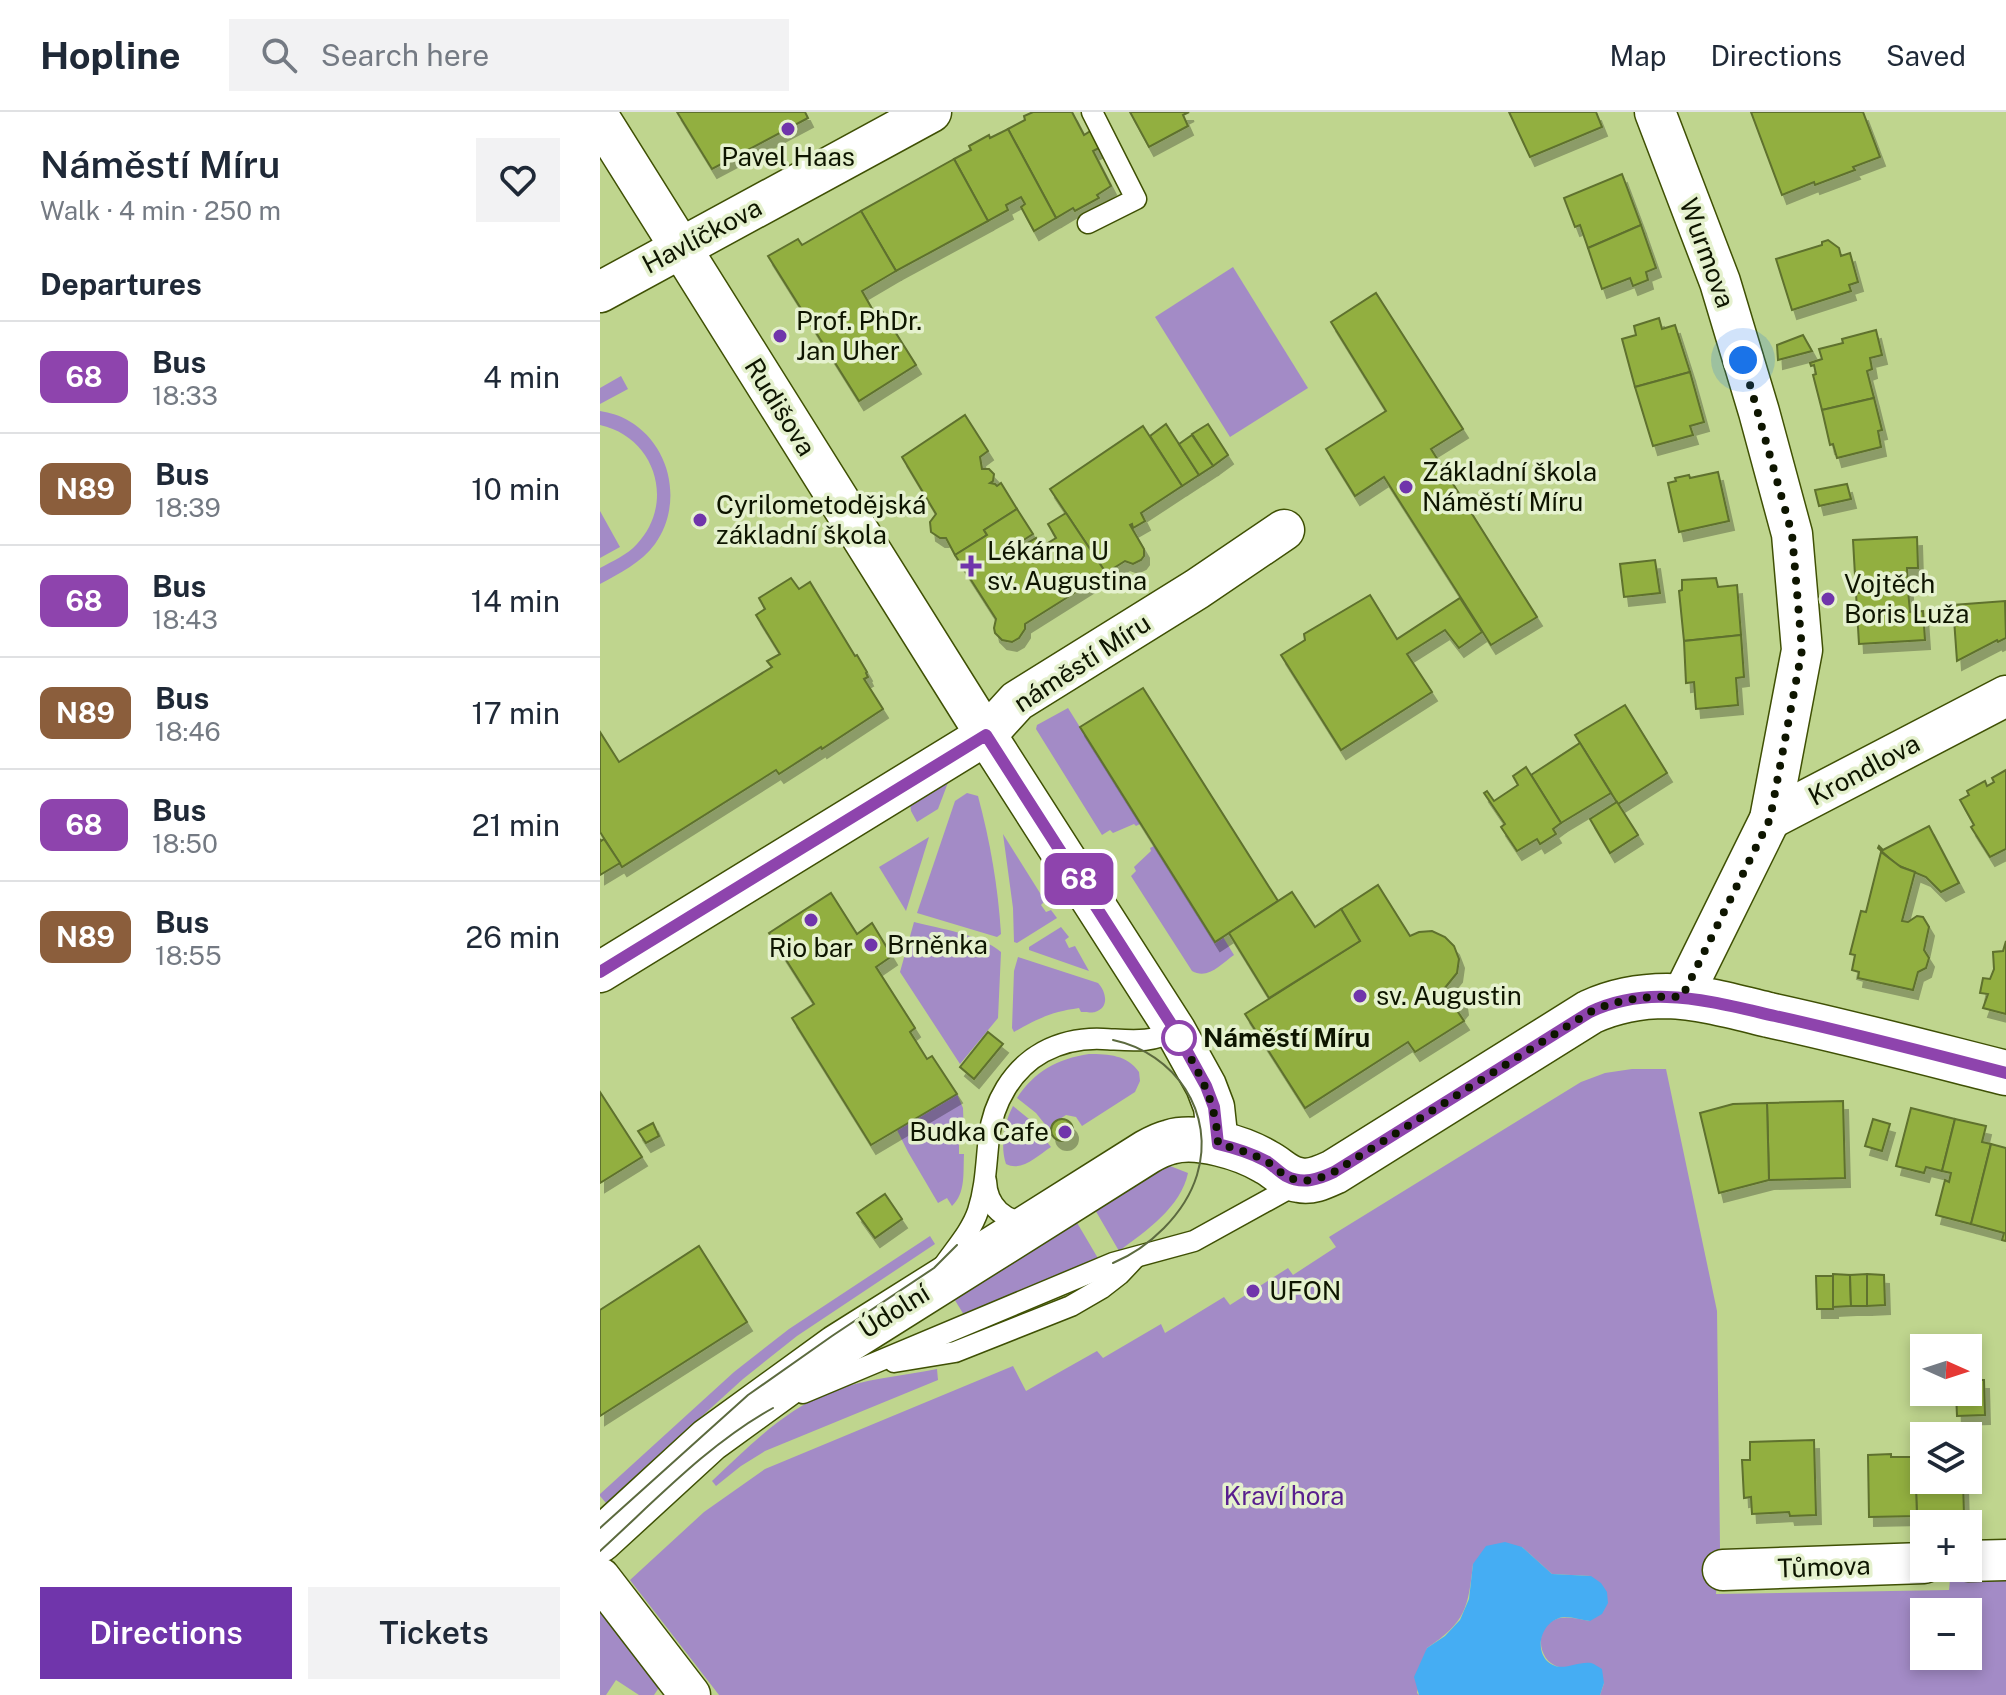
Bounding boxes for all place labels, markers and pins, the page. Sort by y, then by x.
marker: Pavel Haas [779,120,797,138]
place label: Pavel Haas [721,141,855,172]
place label: Prof. PhDr. Jan Uher [796,305,922,366]
marker: Prof. PhDr. Jan Uher [771,327,789,345]
place label: Základní škola Náměstí Míru [1422,456,1597,517]
marker: Základní škola Náměstí Míru [1397,478,1415,496]
place label: Cyrilometodějská základní škola [716,489,926,550]
marker: Cyrilometodějská základní škola [691,511,709,529]
place label: Lékárna U sv. Augustina [987,535,1147,596]
marker: Lékárna U sv. Augustina [962,557,980,575]
place label: Vojtěch Boris Luža [1844,568,1969,629]
marker: Vojtěch Boris Luža [1819,590,1837,608]
marker: Rio bar [802,911,820,929]
place label: Brněnka [887,929,988,960]
place label: Rio bar [769,932,853,963]
marker: Brněnka [862,936,880,954]
place label: sv. Augustin [1376,980,1522,1011]
marker: sv. Augustin [1351,987,1369,1005]
marker: Náměstí Míru [1162,1021,1196,1055]
place label: Náměstí Míru [1203,1022,1370,1053]
place label: Budka Cafe [909,1116,1049,1147]
marker: Budka Cafe [1056,1123,1074,1141]
place label: UFON [1269,1275,1341,1306]
marker: UFON [1244,1282,1262,1300]

